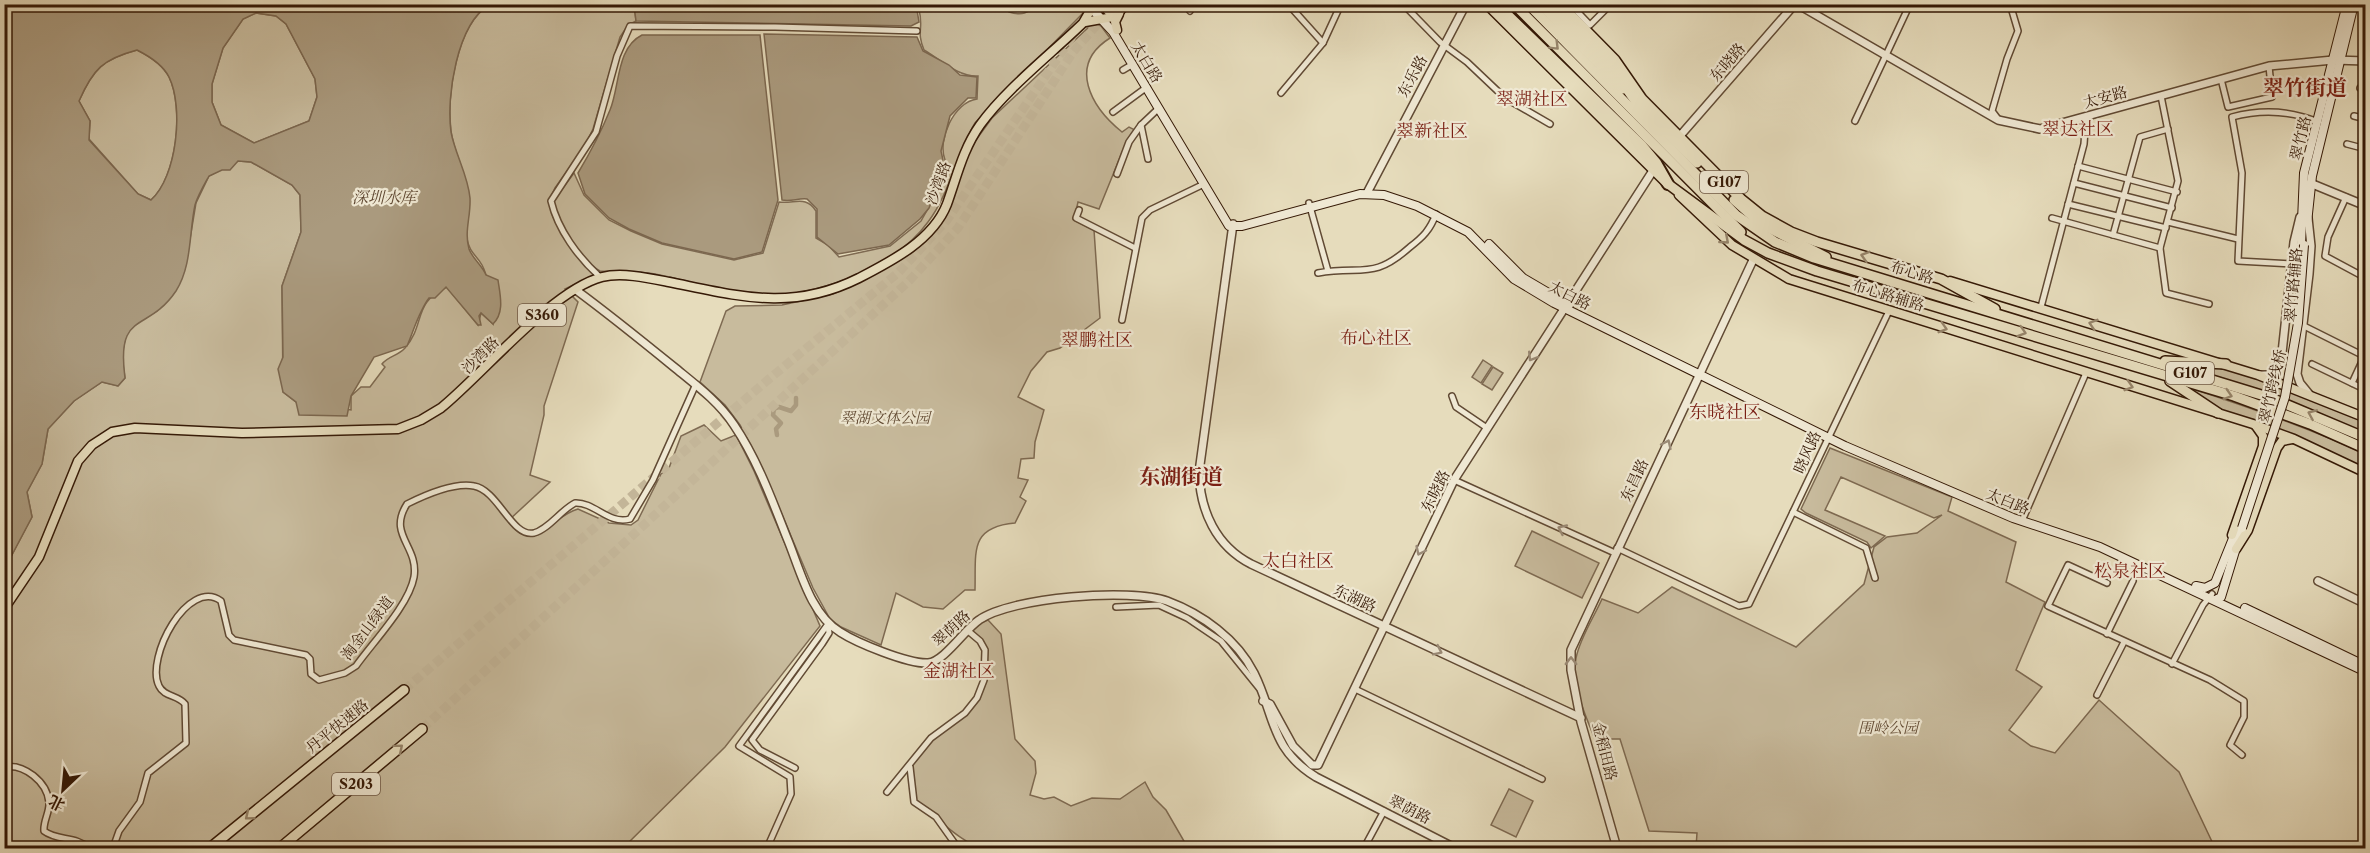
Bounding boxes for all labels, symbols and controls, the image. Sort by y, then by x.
street label: 太白路 [1127,38,1167,86]
one-way arrow [1548,38,1559,49]
street label: 东晓路 [1705,39,1749,85]
street label: 东乐路 [1393,52,1431,100]
district label: 翠竹街道 [2263,75,2347,100]
street label: 太安路 [2081,82,2129,112]
district label: 翠湖社区 [1496,88,1568,110]
street label: 翠竹路 [2285,114,2315,162]
district label: 翠达社区 [2042,118,2114,140]
district label: 翠新社区 [1396,120,1468,142]
street label: 沙湾路 [921,159,955,207]
road number: G107 [1700,171,1748,193]
water label: 深圳水库 [352,187,419,207]
one-way arrow [1718,232,1729,243]
street label: 翠竹路辅路 [2280,247,2306,323]
one-way arrow [1860,251,1871,263]
street label: 布心路 [1888,256,1936,288]
street label: 布心路辅路 [1849,275,1927,315]
street label: 太白路 [1546,276,1594,314]
road number: S360 [518,304,566,326]
one-way arrow [2088,318,2099,331]
one-way arrow [1937,321,1948,333]
one-way arrow [2016,325,2027,337]
district label: 布心社区 [1340,327,1412,349]
district label: 翠鹏社区 [1061,329,1133,351]
street label: 沙湾路 [457,332,503,378]
street label: 翠竹跨线桥 [2254,347,2290,425]
one-way arrow [1528,350,1539,361]
road number: G107 [2166,362,2214,384]
one-way arrow [2123,379,2134,391]
one-way arrow [2222,388,2233,400]
district label: 东晓社区 [1689,401,1761,423]
park label: 翠湖文体公园 [840,408,932,427]
one-way arrow [2307,409,2318,421]
street label: 晓风路 [1789,428,1825,476]
one-way arrow [1659,439,1671,450]
street label: 东昌路 [1616,456,1652,504]
district label: 东湖街道 [1139,464,1223,489]
street label: 东晓路 [1416,467,1454,515]
street label: 太白路 [1984,484,2032,518]
one-way arrow [1557,524,1568,536]
one-way arrow [1416,545,1428,556]
district label: 太白社区 [1262,550,1334,572]
district label: 松泉社区 [2094,560,2166,582]
street label: 东湖路 [1331,580,1379,616]
street label: 淘金山绿道 [337,592,397,664]
street label: 翠荫路 [928,606,974,650]
one-way arrow [1432,644,1443,656]
one-way arrow [1565,656,1577,665]
district label: 金湖社区 [923,660,995,682]
street label: 丹平快速路 [302,695,372,757]
park label: 围岭公园 [1858,718,1920,737]
street label: 金稻田路 [1589,720,1621,782]
one-way arrow [392,744,403,755]
north arrow [33,760,93,820]
road number: S203 [332,773,380,795]
street label: 翠荫路 [1386,790,1434,828]
text: 北 [45,791,68,816]
one-way arrow [245,809,256,820]

